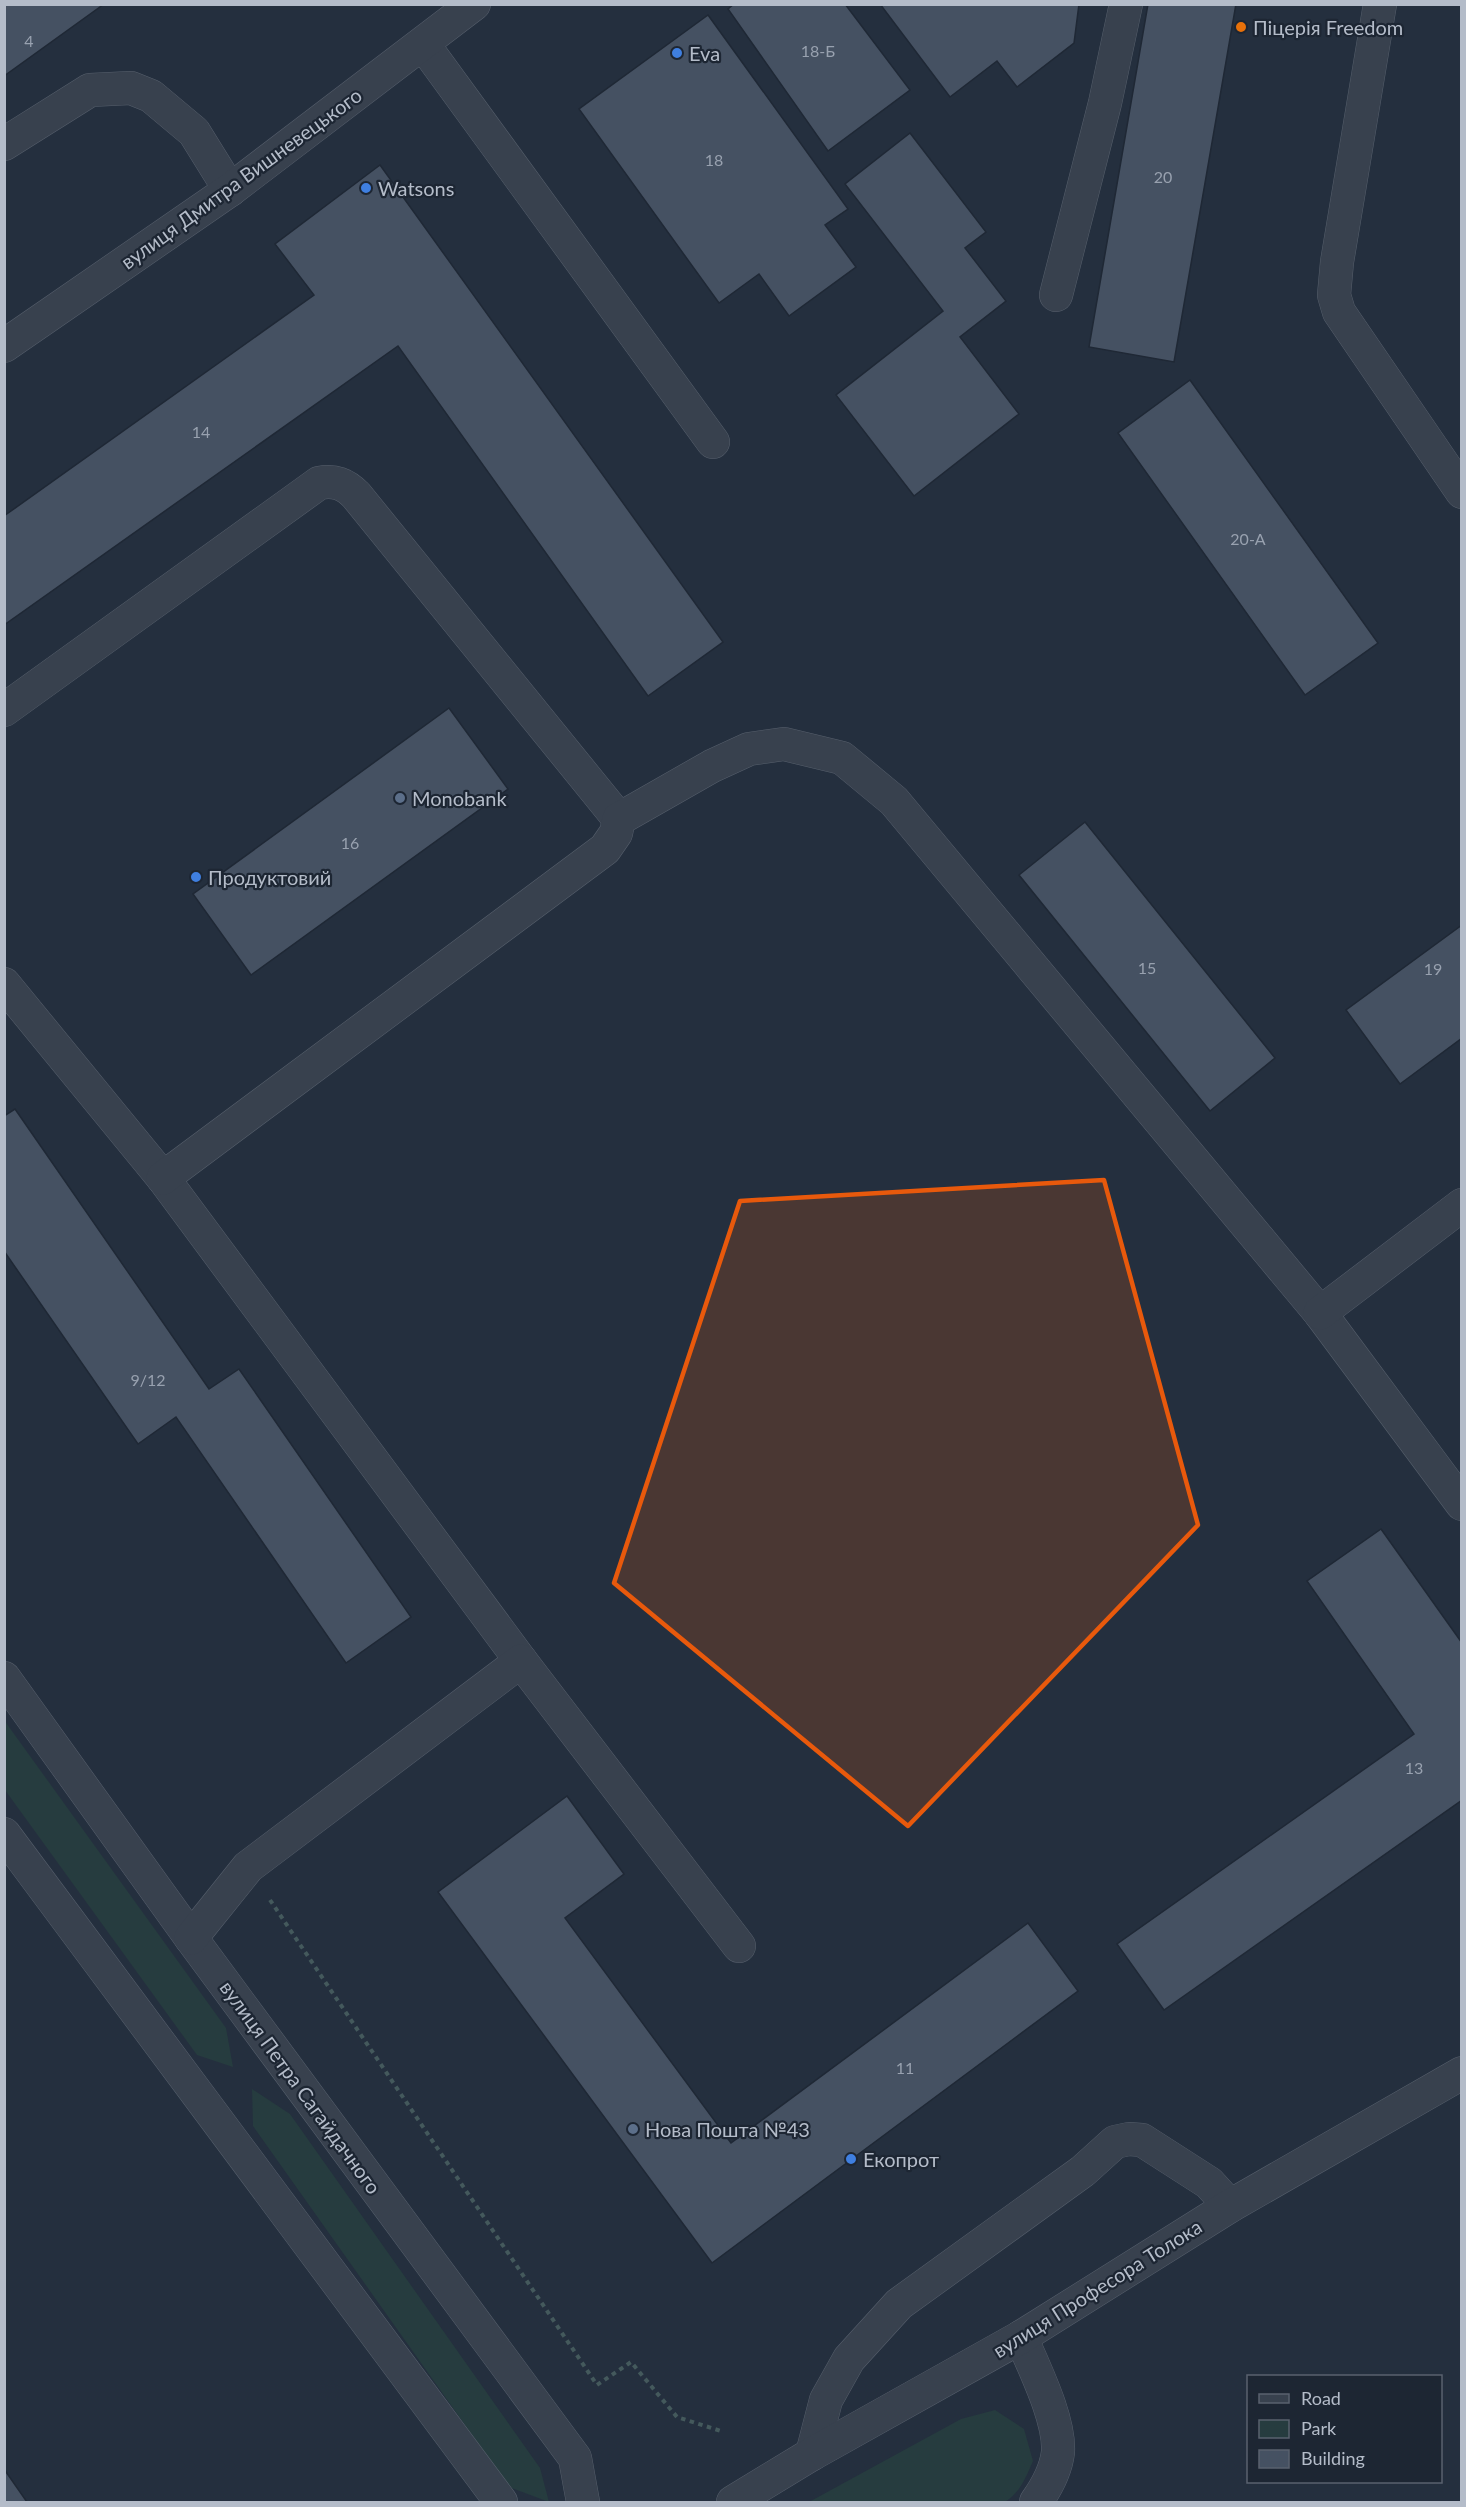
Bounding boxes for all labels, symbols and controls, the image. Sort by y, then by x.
place label: Піцерія Freedom [1253,15,1403,39]
marker: Піцерія Freedom [1234,20,1248,34]
house number: 4 [24,31,34,50]
place label: Eva [689,41,720,65]
house number: 18-Б [801,41,835,60]
marker: Eva [670,46,684,60]
street label: вулиця Дмитра Вишневецького [116,82,366,274]
house number: 18 [705,150,723,169]
house number: 20 [1154,167,1172,186]
place label: Watsons [378,176,454,200]
marker: Watsons [359,181,373,195]
house number: 14 [192,422,210,441]
house number: 20-А [1230,529,1266,548]
place label: Monobank [412,786,507,810]
marker: Monobank [393,791,407,805]
house number: 16 [341,833,359,852]
place label: Продуктовий [208,865,331,889]
marker: Продуктовий [189,870,203,884]
house number: 15 [1138,958,1156,977]
house number: 19 [1424,959,1442,978]
house number: 9/12 [130,1370,166,1389]
house number: 13 [1405,1758,1423,1777]
street label: вулиця Петра Сагайдачного [216,1976,386,2198]
house number: 11 [896,2058,914,2077]
place label: Нова Пошта №43 [645,2117,810,2141]
marker: Нова Пошта №43 [626,2122,640,2136]
place label: Екопрот [863,2147,939,2171]
marker: Екопрот [844,2152,858,2166]
street label: вулиця Професора Толока [988,2214,1206,2362]
legend [1247,2375,1442,2483]
text: Road [1301,2387,1341,2409]
text: Park [1301,2417,1337,2439]
text: Building [1301,2447,1365,2469]

